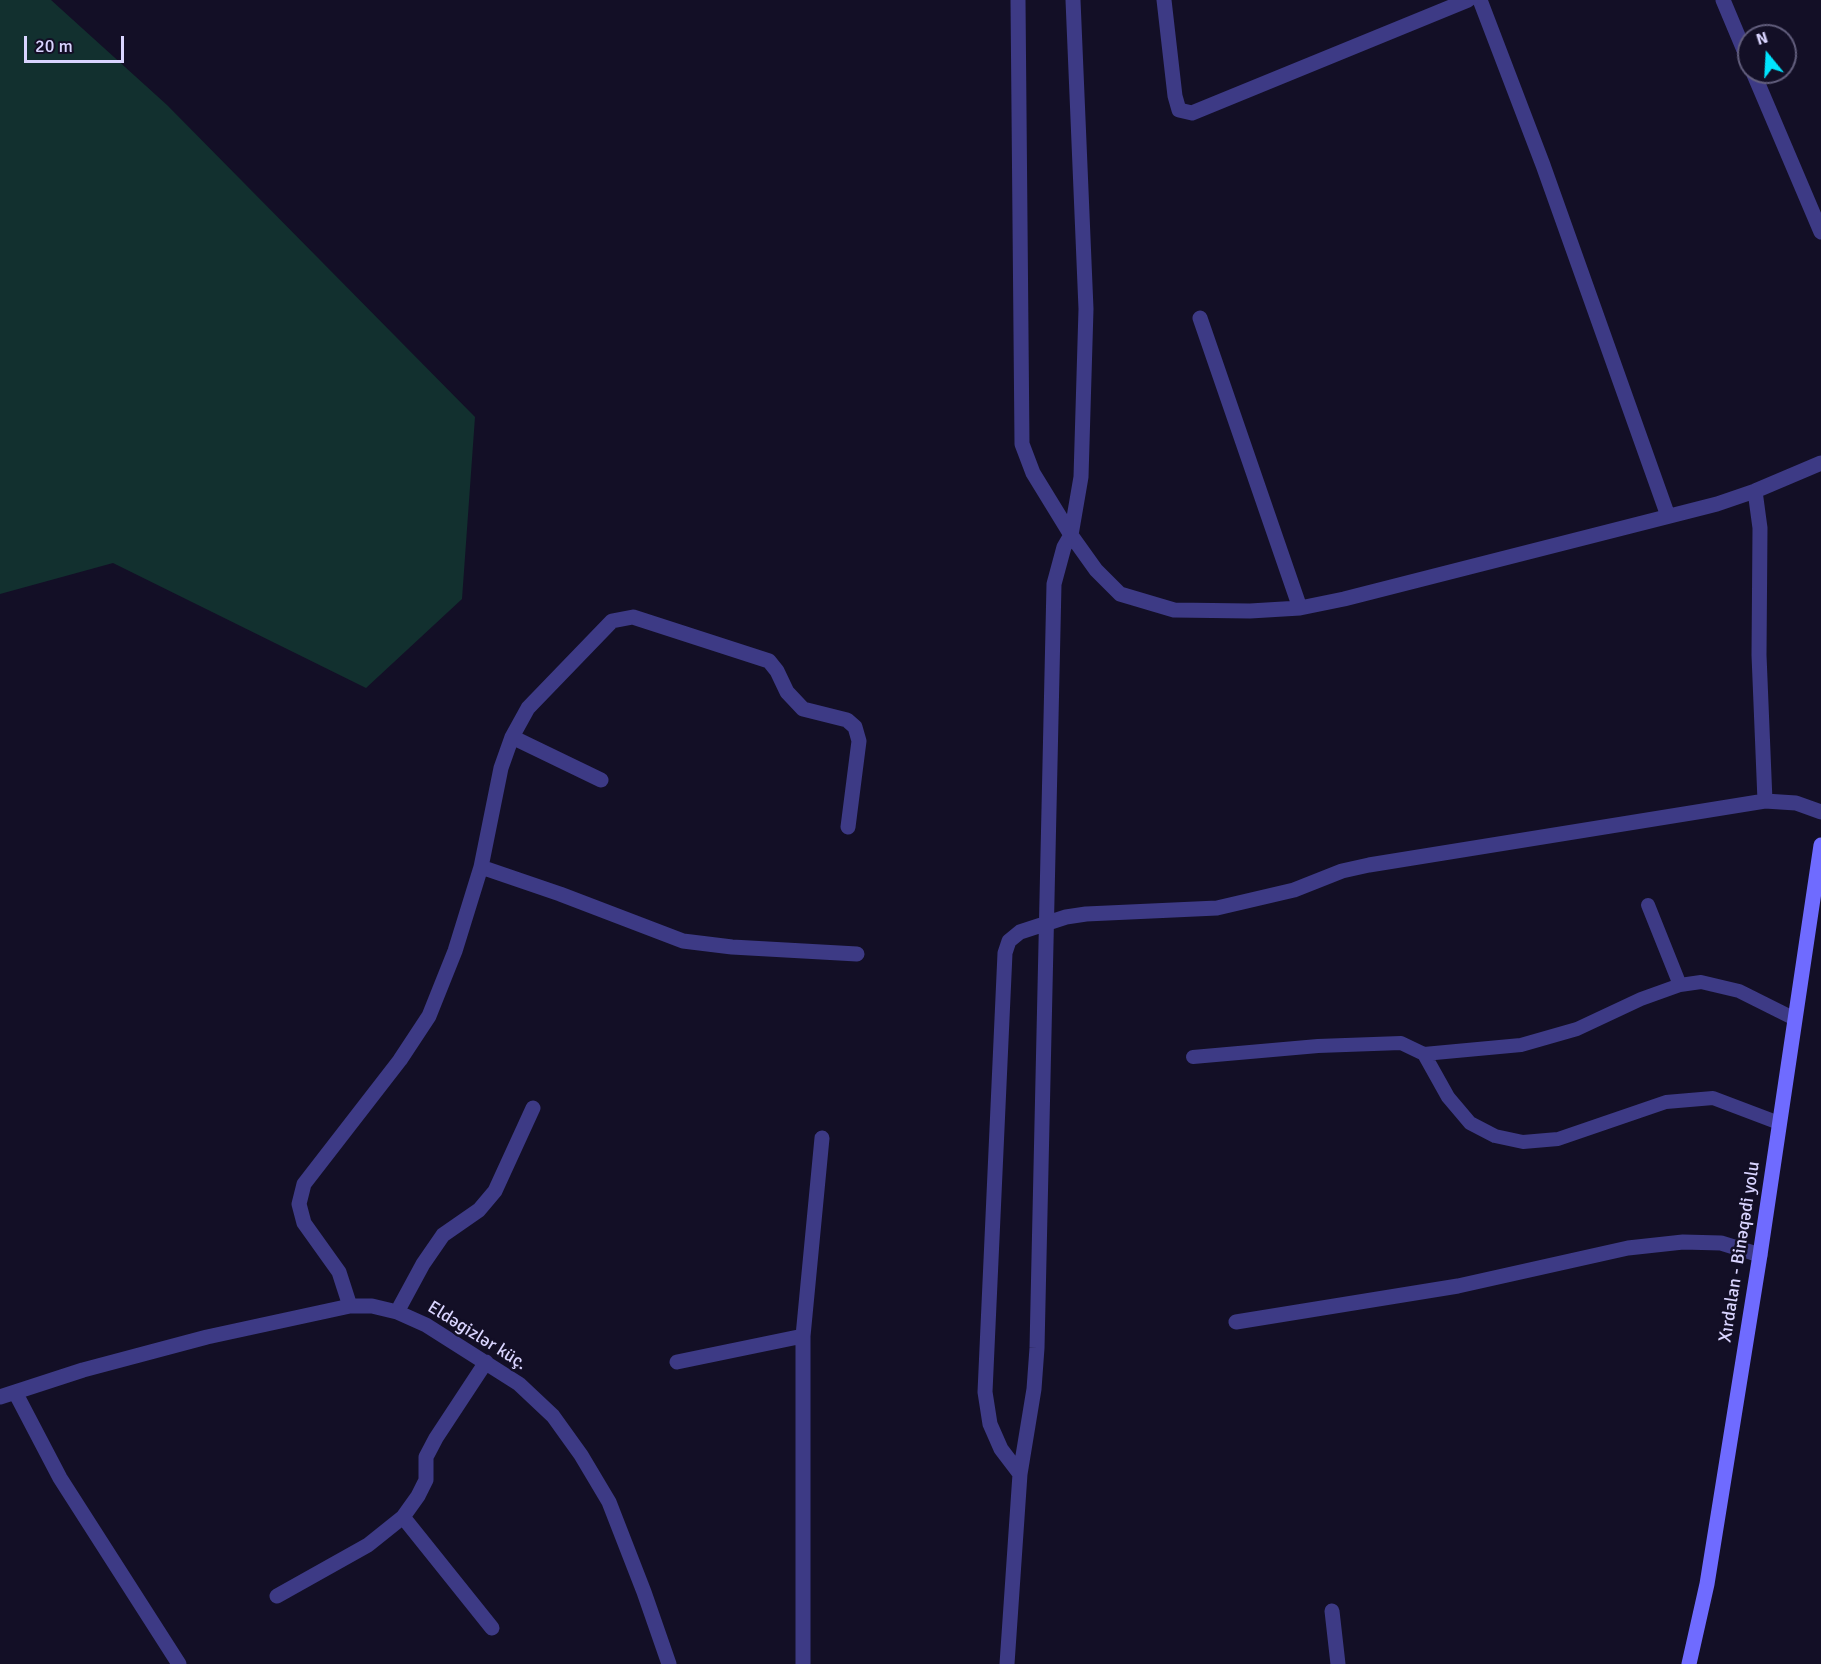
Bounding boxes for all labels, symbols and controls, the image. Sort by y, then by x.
scale bar [27,24,128,62]
north arrow [1737,24,1797,84]
text: N [1754,28,1770,50]
text: 20 m [35,35,73,57]
street label: Xırdalan - Binəqədi yolu [1715,1160,1765,1344]
street label: Eldəgizlər küç. [423,1297,531,1375]

